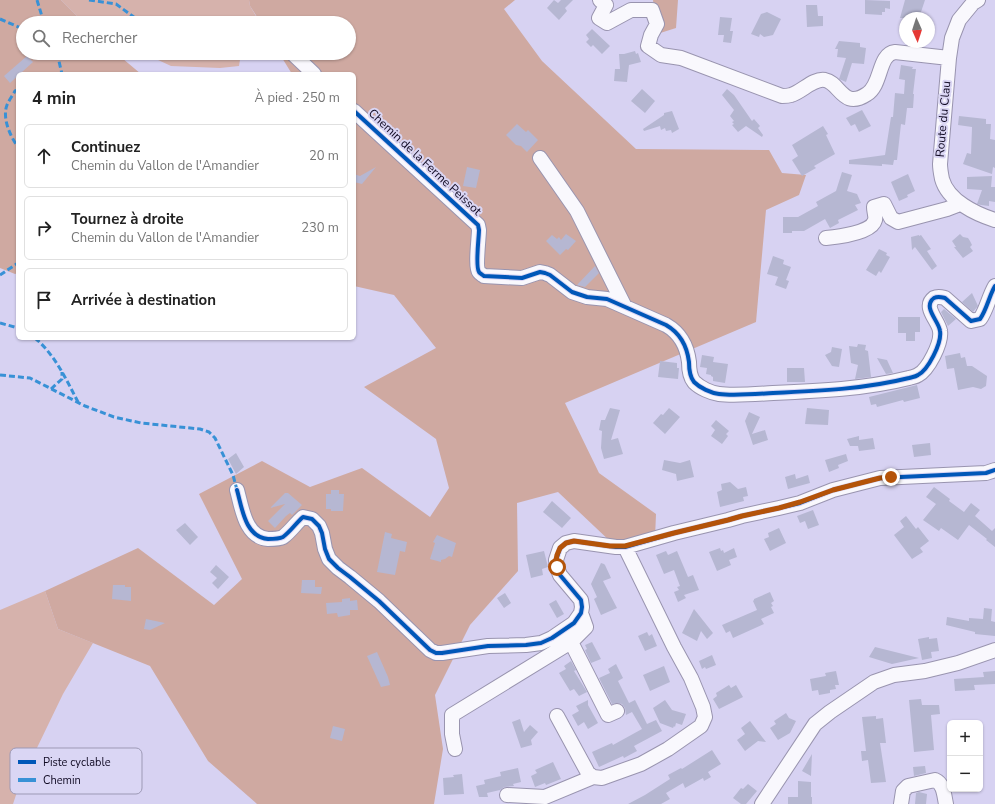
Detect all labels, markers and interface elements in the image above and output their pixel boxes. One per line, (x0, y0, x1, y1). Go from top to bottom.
north arrow (899, 12, 935, 48)
search box (16, 16, 356, 60)
icon: search (30, 27, 52, 49)
text: Rechercher (62, 28, 137, 48)
street label: Route du Clau (932, 80, 954, 158)
text: 4 min (32, 87, 76, 110)
text: À pied · 250 m (255, 89, 340, 107)
street label: Chemin de la Ferme Peissot (365, 105, 486, 219)
text: Continuez (71, 137, 140, 157)
icon: ahead (33, 145, 55, 167)
text: 20 m (309, 147, 339, 165)
text: Chemin du Vallon de l'Amandier (71, 157, 259, 175)
text: Tournez à droite (71, 209, 184, 229)
icon: right (33, 217, 55, 239)
text: 230 m (301, 219, 339, 237)
text: Chemin du Vallon de l'Amandier (71, 229, 259, 247)
icon: arrive (33, 289, 55, 311)
text: Arrivée à destination (71, 290, 216, 310)
route end (882, 468, 900, 486)
route start (548, 558, 566, 576)
map controls (947, 720, 983, 792)
button: + (947, 720, 983, 756)
legend (10, 748, 142, 794)
text: Piste cyclable (43, 755, 111, 770)
button: − (947, 756, 983, 792)
text: Chemin (43, 773, 81, 788)

